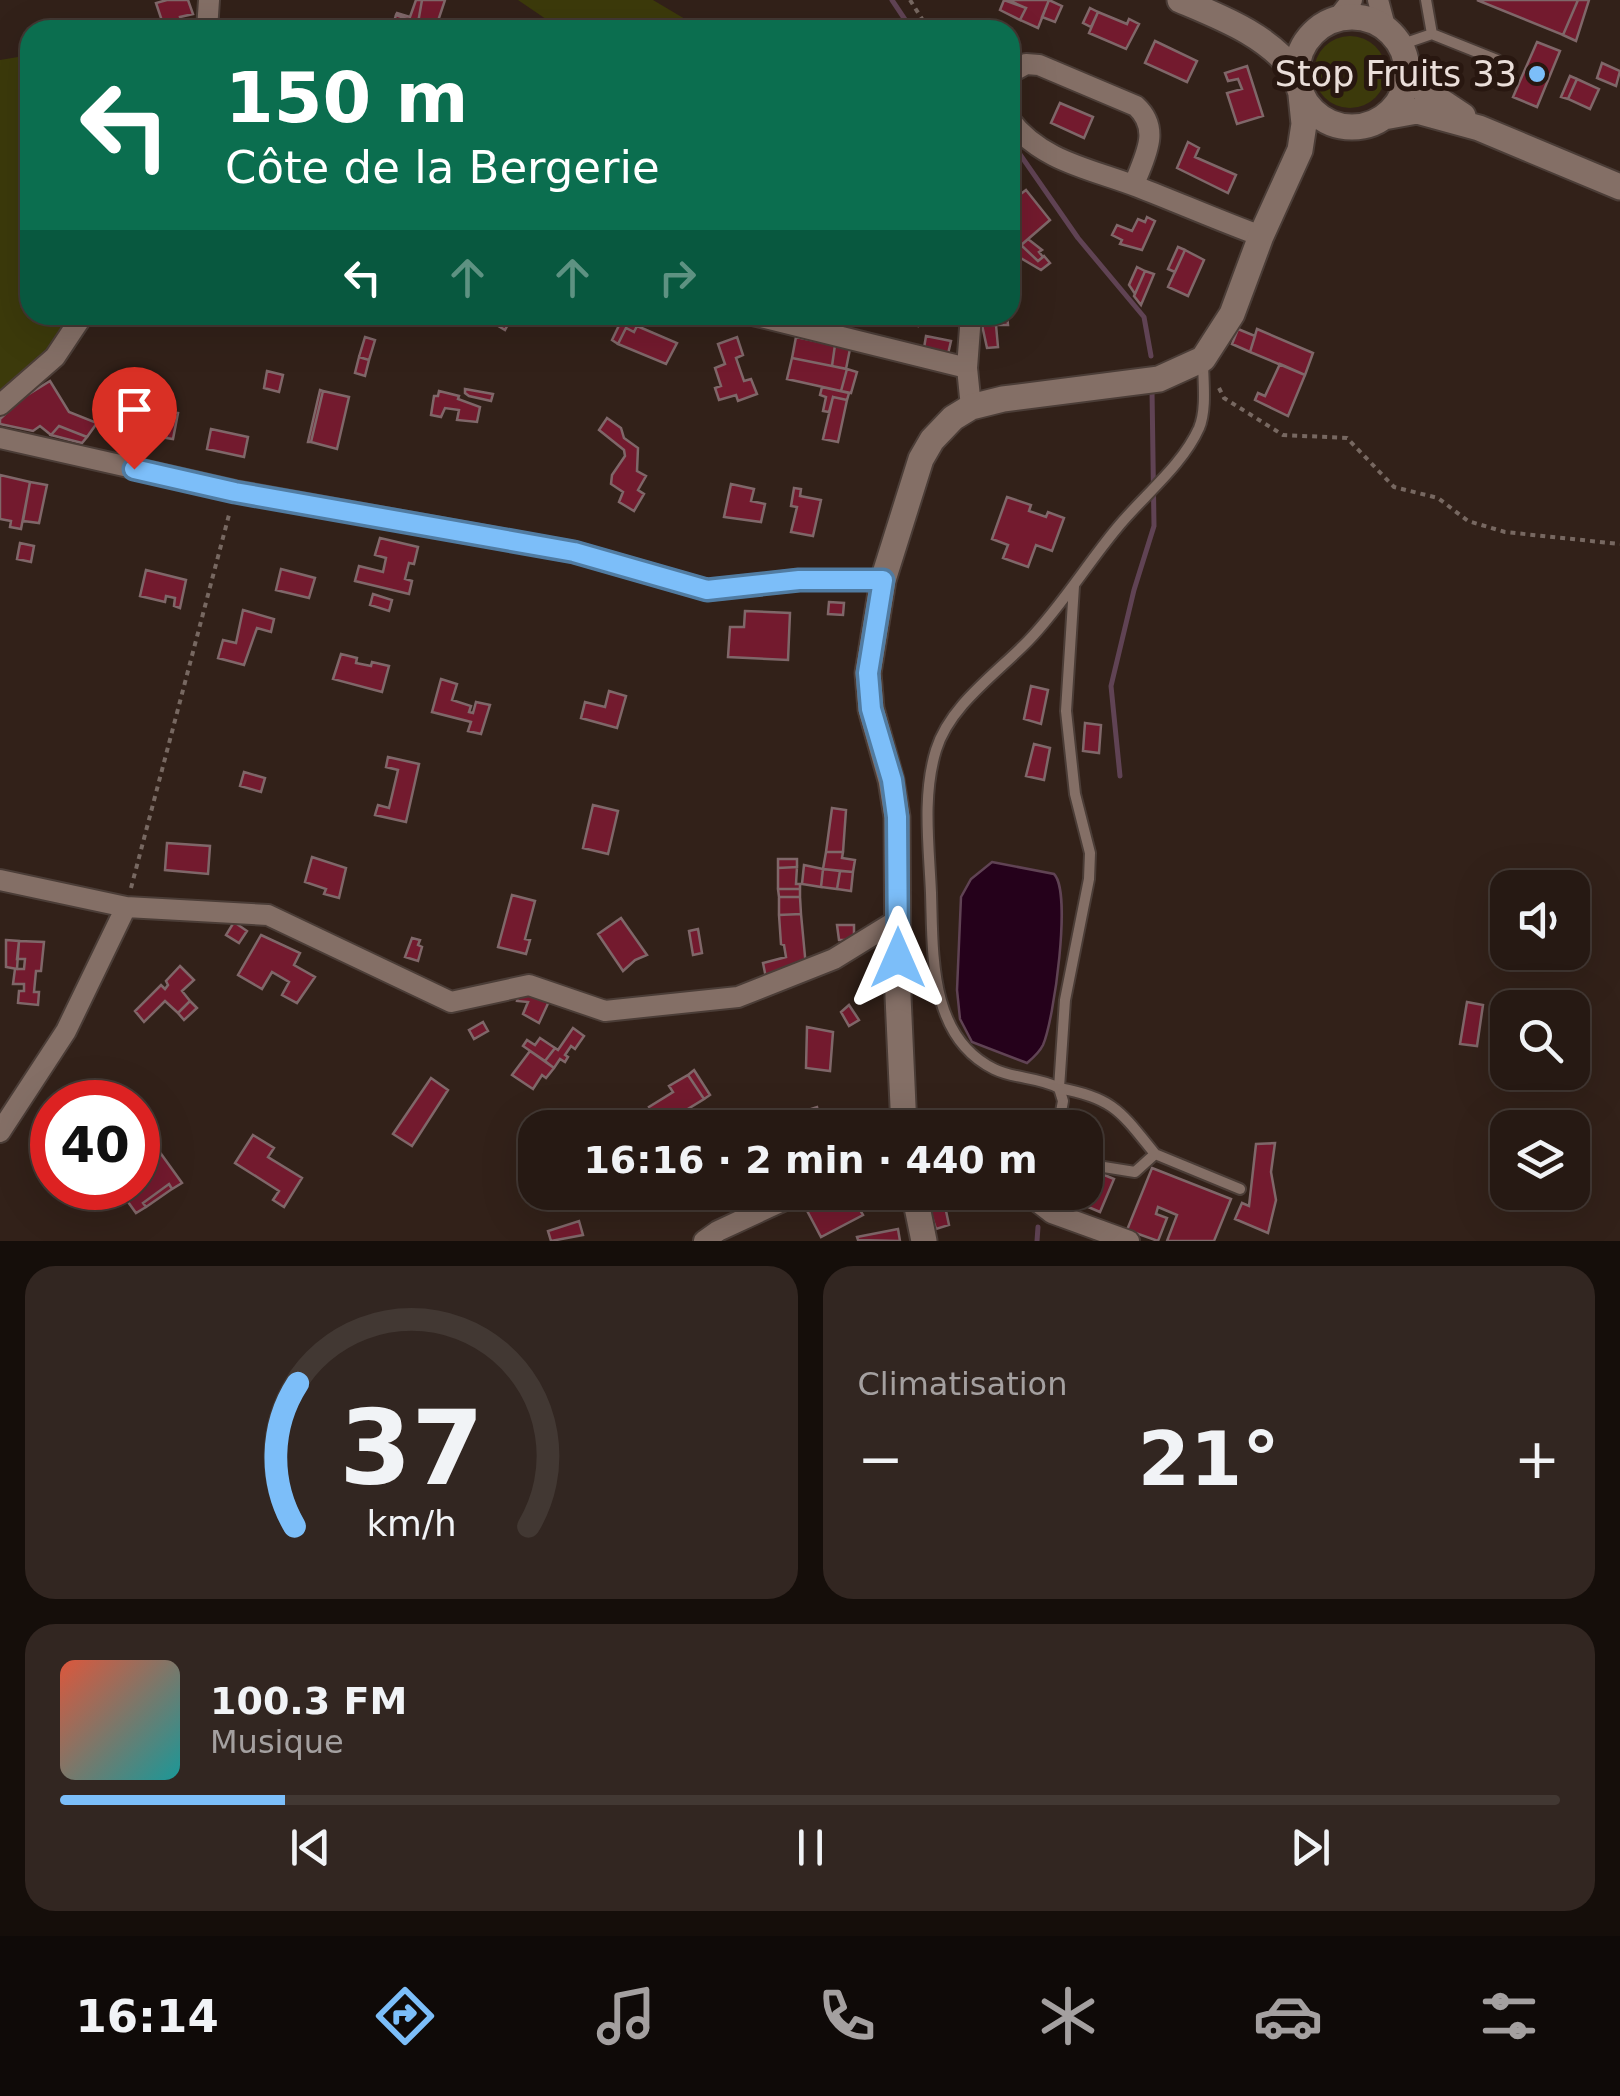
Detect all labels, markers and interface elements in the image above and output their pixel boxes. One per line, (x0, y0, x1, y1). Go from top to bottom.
place label: Stop Fruits 33 (1275, 54, 1517, 94)
text: 150 m (225, 57, 468, 139)
icon: left (60, 60, 190, 190)
marker: Stop Fruits 33 (1526, 63, 1548, 85)
text: Côte de la Bergerie (225, 141, 660, 194)
icon: left (335, 250, 390, 305)
icon: ahead (440, 250, 495, 305)
icon: ahead (545, 250, 600, 305)
icon: right (650, 250, 705, 305)
pin (92, 367, 177, 470)
icon: arrive (107, 382, 162, 437)
map controls (1490, 870, 1590, 1210)
button: sound (1490, 870, 1590, 970)
position arrow (846, 906, 950, 1010)
button: search (1490, 990, 1590, 1090)
speed limit sign: 40 (30, 1080, 160, 1210)
button: layers (1490, 1110, 1590, 1210)
text: 16:16 · 2 min · 440 m (583, 1138, 1038, 1182)
text: Climatisation (858, 1365, 1067, 1403)
text: 37 (339, 1387, 484, 1509)
text: 21° (1138, 1415, 1280, 1503)
text: − (858, 1427, 904, 1491)
text: + (1514, 1427, 1560, 1491)
text: km/h (366, 1503, 456, 1544)
text: 100.3 FM (210, 1679, 407, 1723)
text: Musique (210, 1723, 344, 1761)
icon: previous (283, 1820, 338, 1875)
icon: pause (783, 1820, 838, 1875)
icon: next (1283, 1820, 1338, 1875)
icon: directions (370, 1981, 440, 2051)
icon: music (591, 1981, 661, 2051)
icon: phone (812, 1981, 882, 2051)
icon: climate (1033, 1981, 1103, 2051)
icon: car (1253, 1981, 1323, 2051)
icon: filters (1474, 1981, 1544, 2051)
text: 16:14 (75, 1990, 219, 2043)

